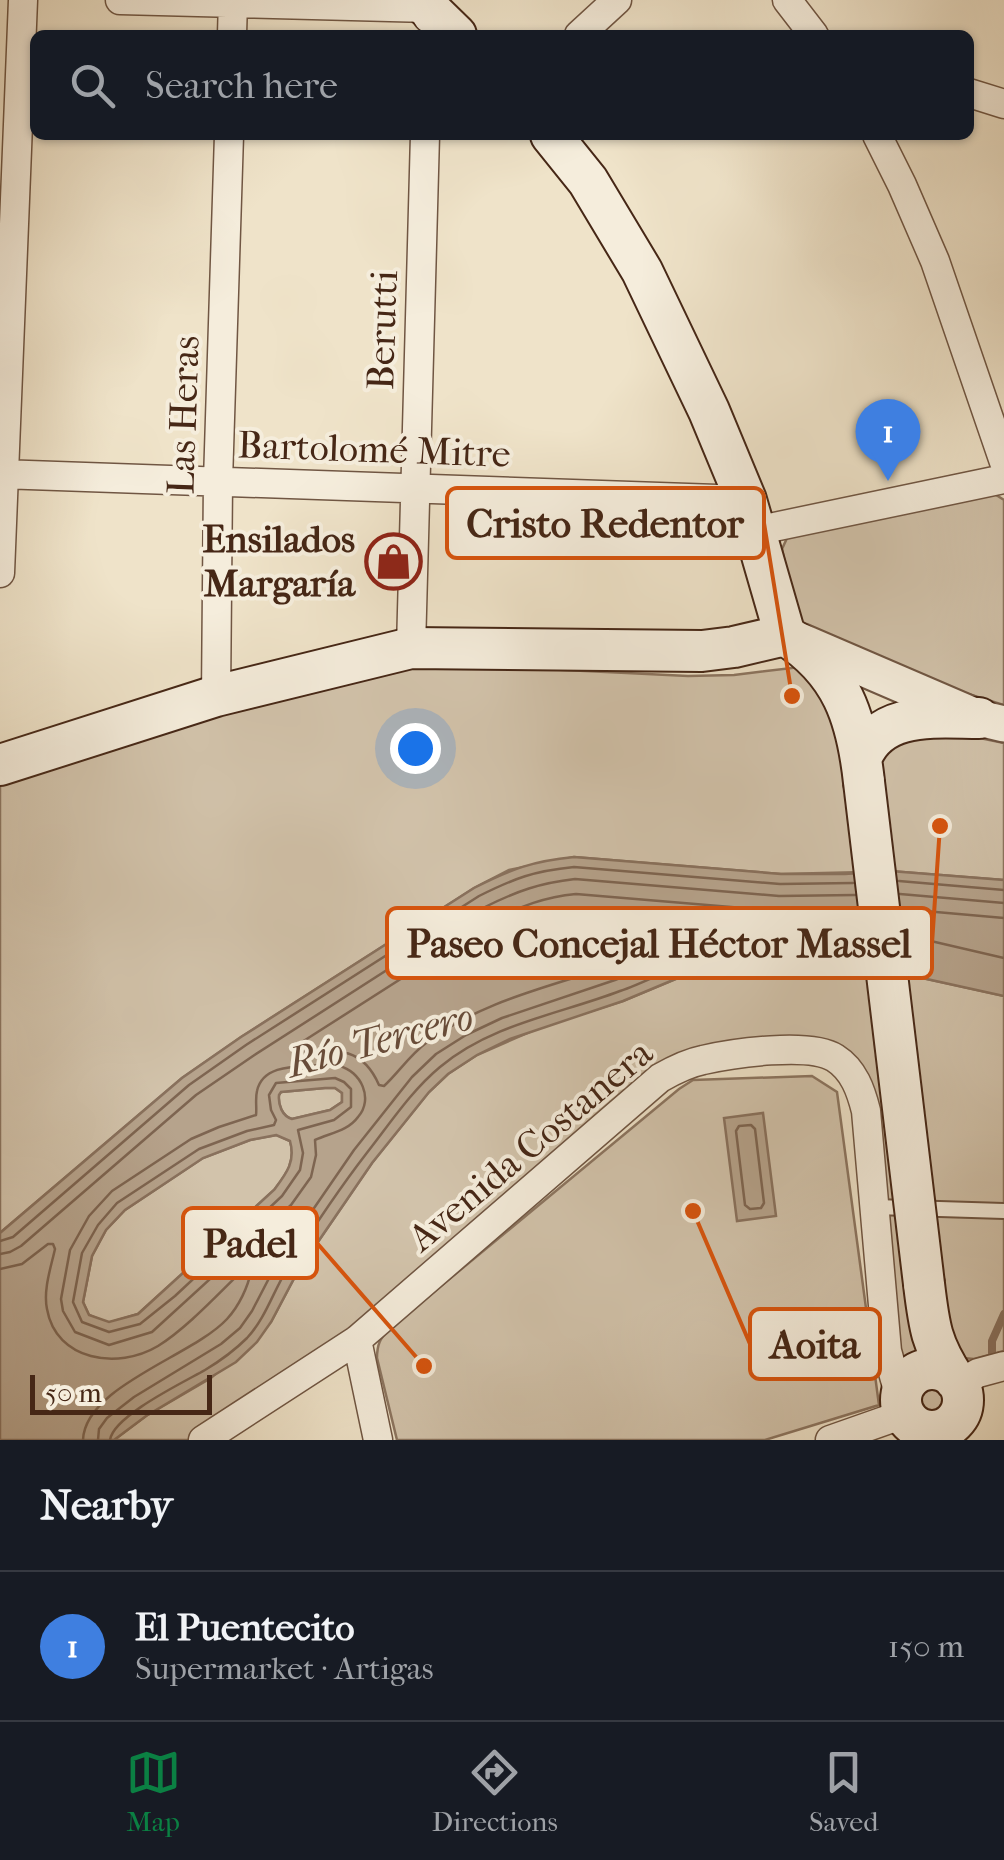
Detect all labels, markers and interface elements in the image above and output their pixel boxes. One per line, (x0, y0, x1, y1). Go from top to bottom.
search box (30, 30, 974, 140)
icon: search (65, 58, 120, 113)
text: Search here (145, 63, 338, 108)
street label: Berutti (358, 270, 407, 391)
street label: Las Heras (158, 335, 209, 495)
pin: 1 (856, 398, 920, 481)
street label: Bartolomé Mitre (237, 422, 511, 477)
callout: Cristo Redentor (447, 488, 764, 558)
text: Cristo Redentor (466, 501, 745, 547)
place label: Ensilados Margaría (202, 517, 356, 606)
shop icon: Ensilados Margaría (364, 531, 424, 591)
your location (390, 723, 441, 774)
callout: Paseo Concejal Héctor Massel (387, 908, 932, 978)
text: Paseo Concejal Héctor Massel (406, 921, 913, 967)
water label: Río Tercero (279, 993, 478, 1088)
street label: Avenida Costanera (398, 1030, 662, 1262)
callout: Padel (183, 1208, 317, 1278)
text: Padel (203, 1221, 298, 1267)
callout: Aoita (750, 1309, 880, 1379)
text: Aoita (768, 1322, 862, 1368)
scale bar (30, 1370, 212, 1414)
text: 50 m (45, 1376, 102, 1409)
text: Nearby (40, 1481, 172, 1530)
text: El Puentecito (135, 1605, 355, 1650)
text: 1 (67, 1628, 78, 1665)
text: 150 m (888, 1628, 964, 1665)
text: Supermarket · Artigas (135, 1650, 433, 1687)
tab: Map (126, 1745, 181, 1838)
tab: Directions (432, 1745, 558, 1838)
tab: Saved (809, 1745, 878, 1838)

